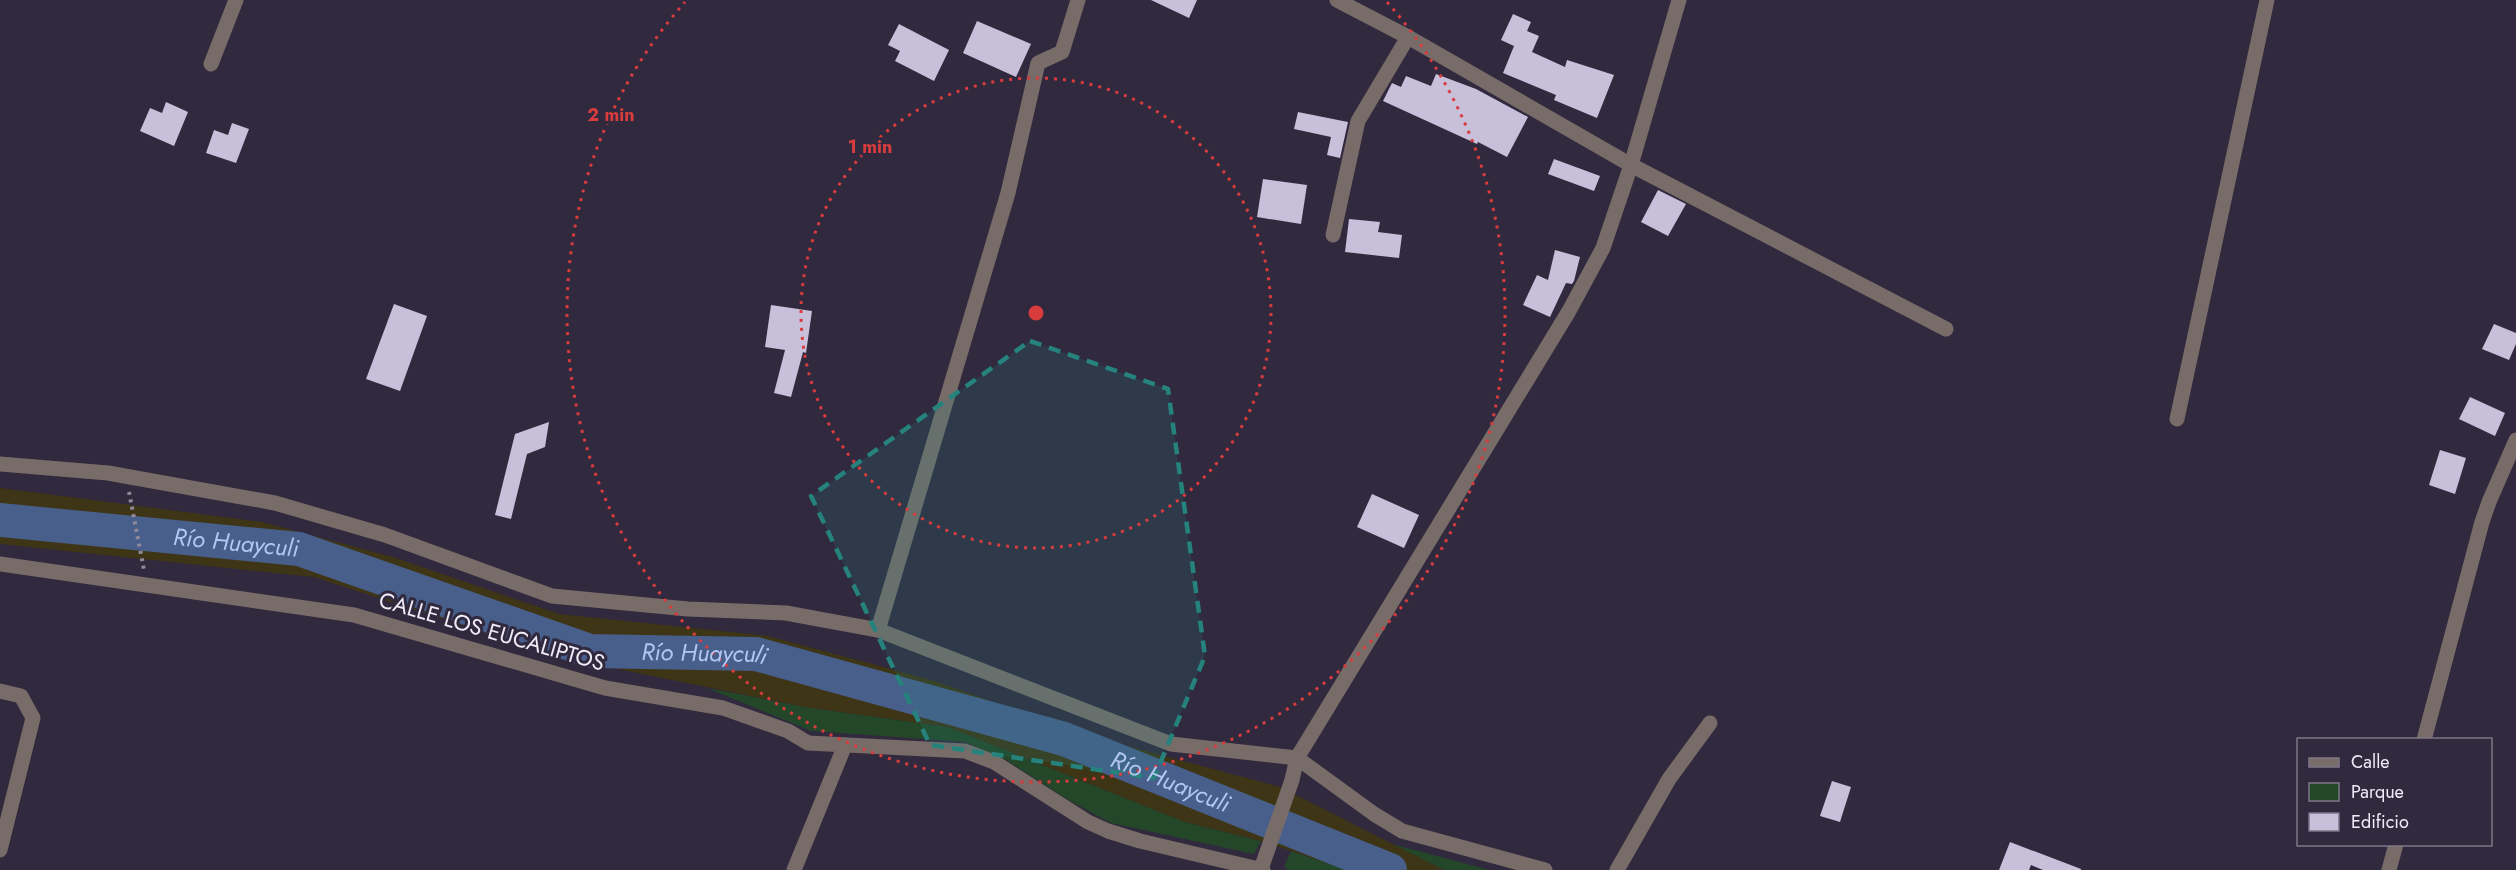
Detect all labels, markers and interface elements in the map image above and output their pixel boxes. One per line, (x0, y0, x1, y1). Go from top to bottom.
text: 2 min (587, 102, 635, 128)
text: 1 min (848, 134, 892, 160)
centre of rings (1026, 303, 1046, 323)
water label: Río Huayculi (172, 519, 301, 566)
street label: CALLE LOS EUCALIPTOS (375, 583, 609, 679)
water label: Río Huayculi (641, 634, 772, 674)
legend (2297, 738, 2492, 846)
water label: Río Huayculi (1106, 742, 1236, 821)
text: Calle (2351, 749, 2390, 775)
text: Parque (2351, 779, 2404, 805)
text: Edificio (2351, 809, 2409, 835)

